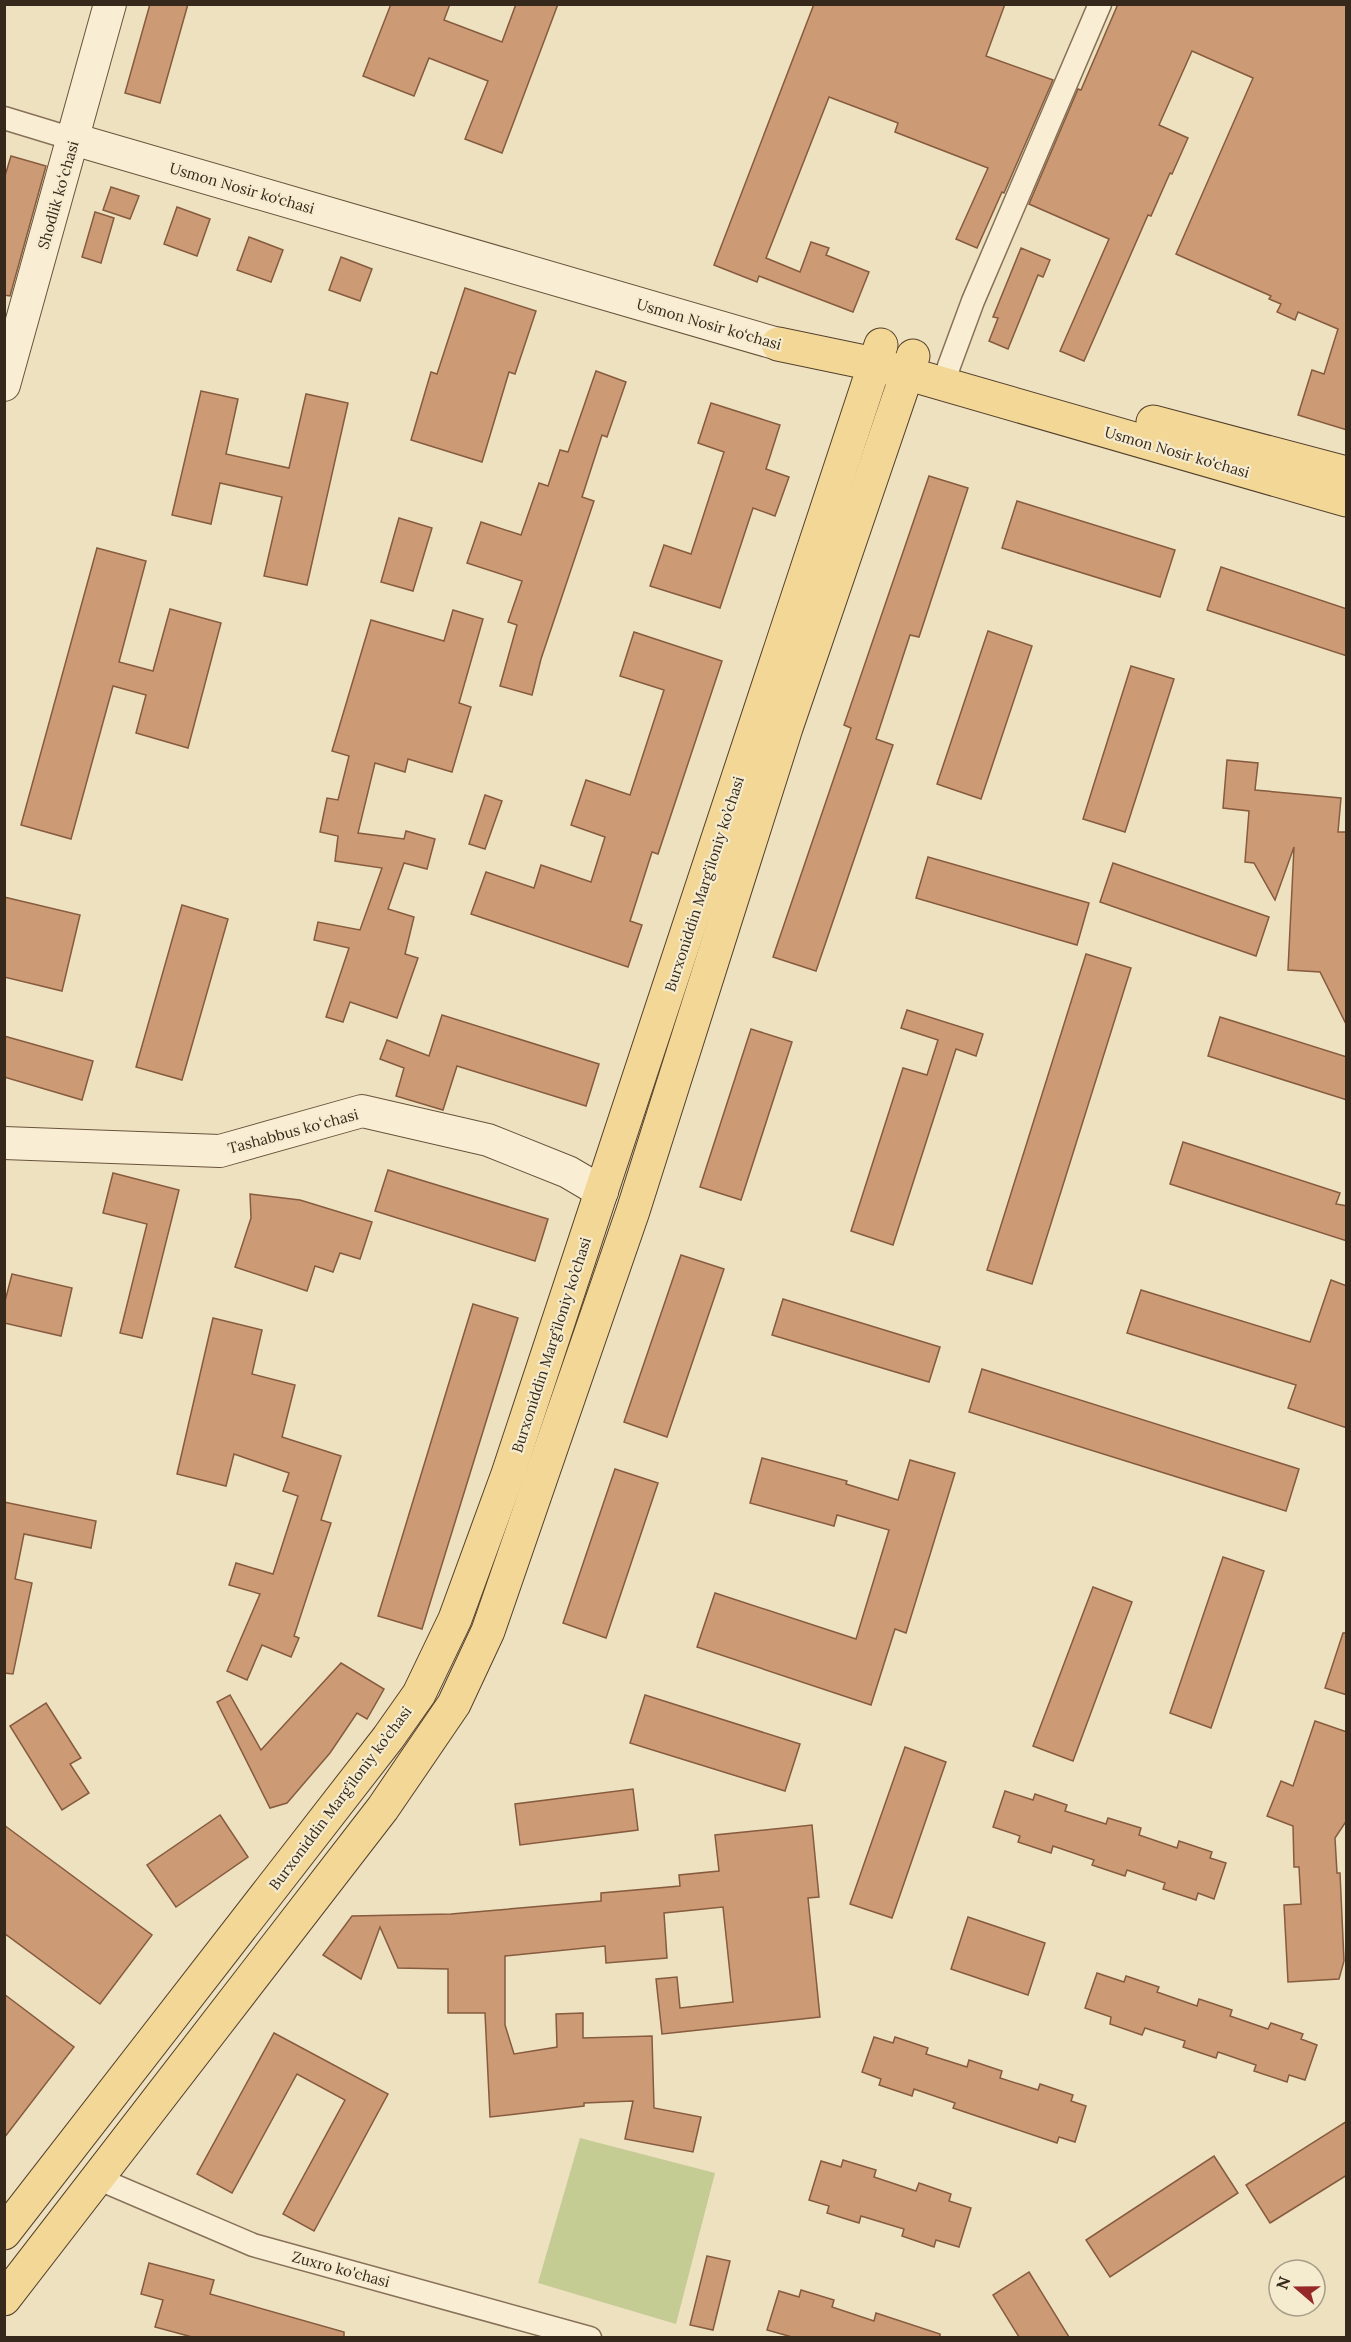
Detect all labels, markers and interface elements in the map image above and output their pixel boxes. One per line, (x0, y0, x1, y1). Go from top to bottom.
street label: Shodlik koʻchasi (33, 139, 83, 251)
street label: Usmon Nosir ko‘chasi (167, 158, 317, 218)
street label: Usmon Nosir ko‘chasi (634, 294, 784, 354)
street label: Usmon Nosir ko‘chasi (1102, 422, 1252, 482)
street label: Burxoniddin Marg’iloniy ko’chasi (660, 774, 748, 994)
street label: Tashabbus koʻchasi (226, 1104, 360, 1158)
street label: Burxoniddin Marg’iloniy ko’chasi (507, 1235, 595, 1455)
street label: Burxoniddin Marg’iloniy ko’chasi (265, 1702, 415, 1894)
street label: Zuxro ko'chasi (290, 2247, 392, 2291)
north arrow (1267, 2258, 1327, 2318)
text: N (1271, 2274, 1294, 2292)

